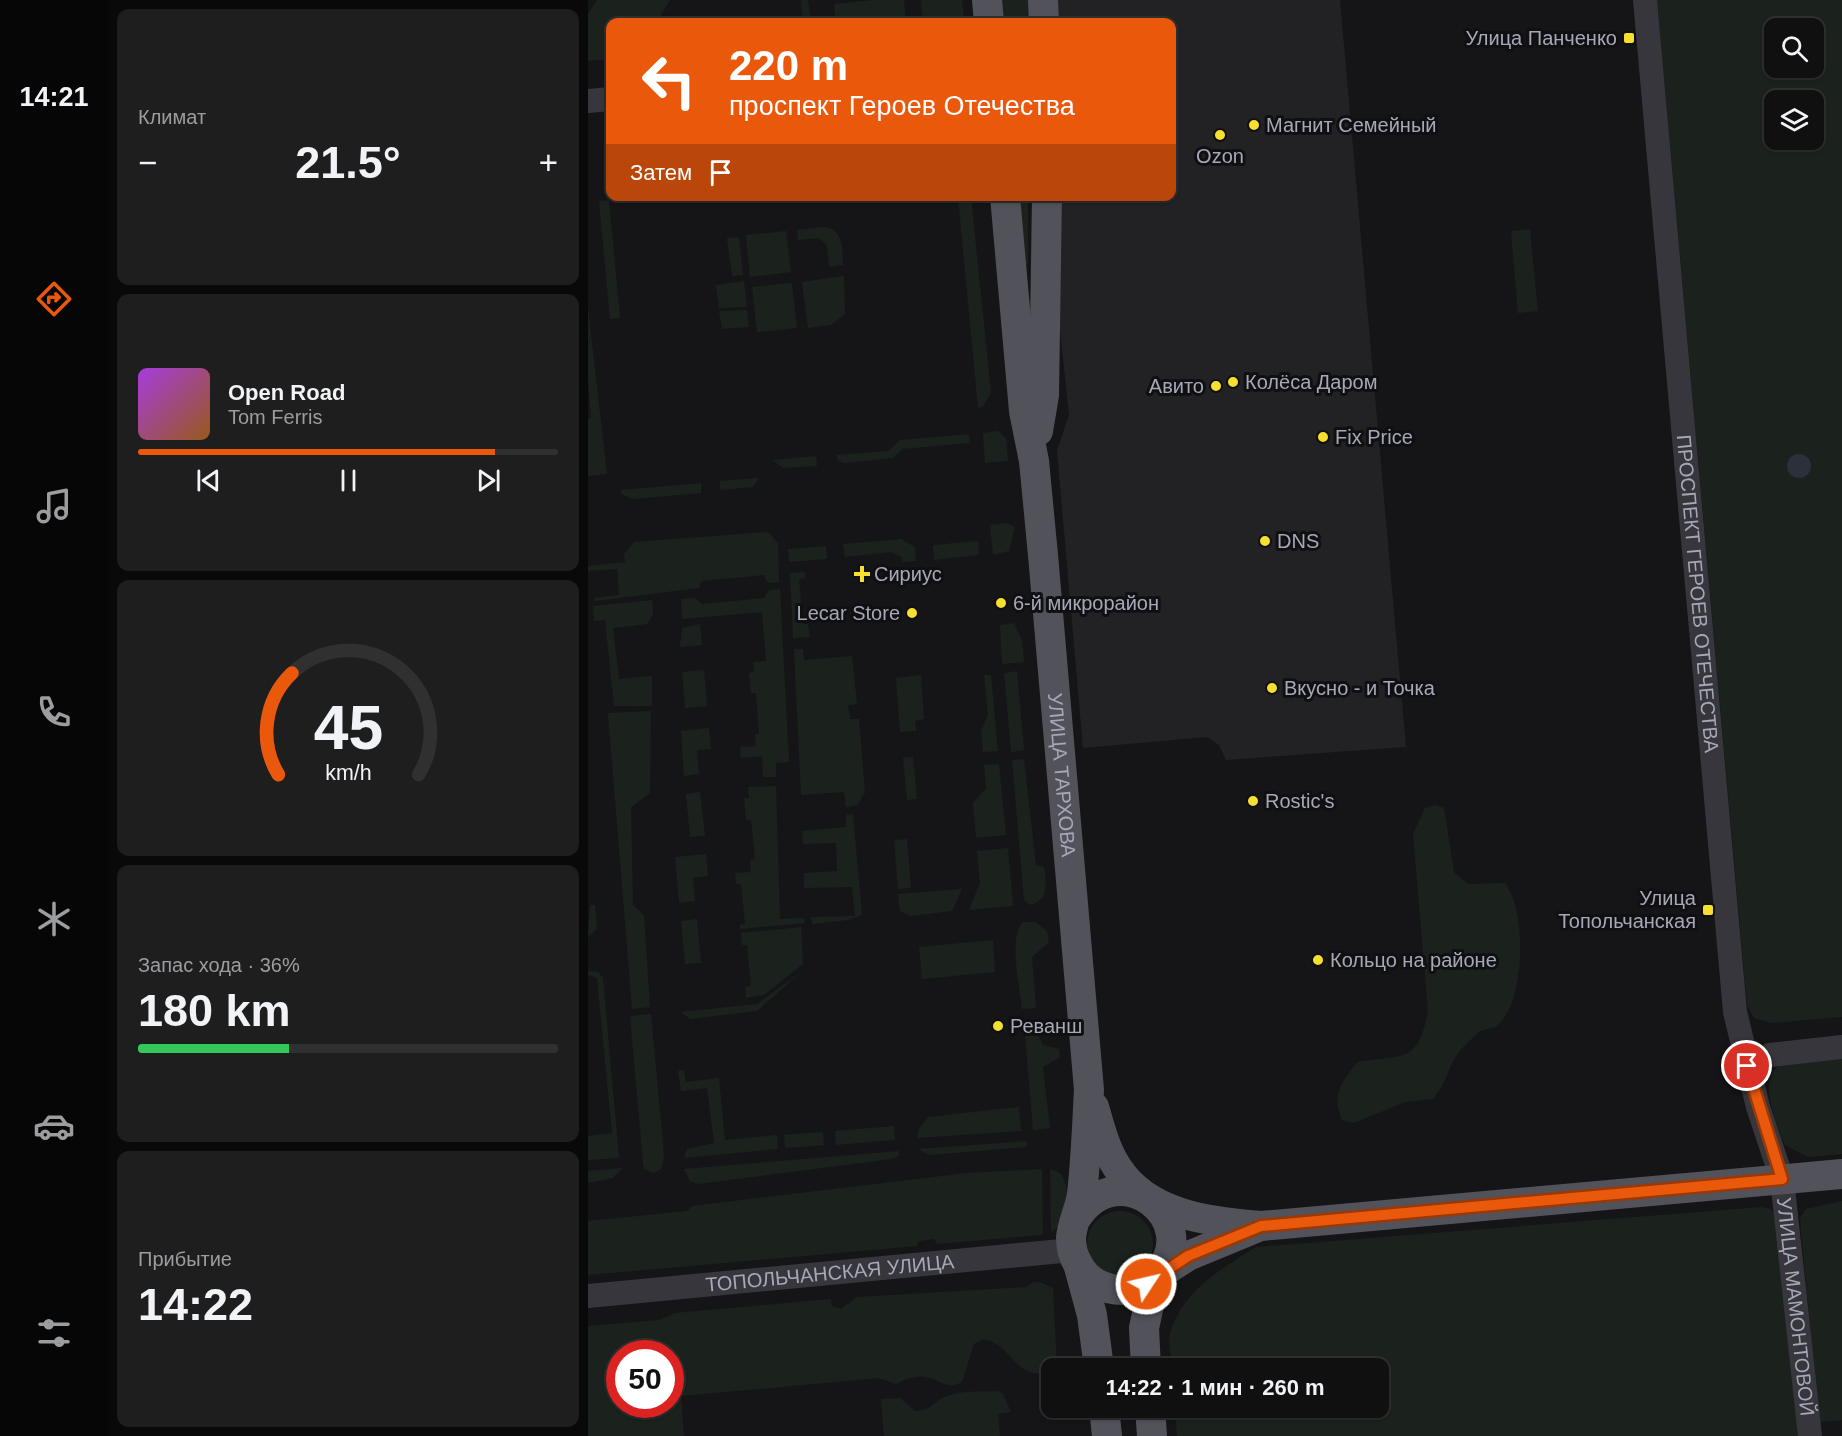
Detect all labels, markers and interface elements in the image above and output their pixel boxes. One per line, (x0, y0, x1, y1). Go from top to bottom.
map controls (1764, 18, 1824, 150)
button: search (1764, 18, 1824, 78)
place label: Улица Панченко (1465, 27, 1617, 49)
marker: Улица Панченко (1622, 31, 1636, 45)
icon: left (630, 42, 708, 120)
text: 220 m (729, 42, 848, 89)
text: 14:21 (19, 82, 89, 112)
button: layers (1764, 90, 1824, 150)
text: проспект Героев Отечества (729, 91, 1075, 121)
text: Климат (138, 106, 206, 128)
place label: Магнит Семейный (1266, 114, 1436, 136)
marker: Магнит Семейный (1247, 118, 1261, 132)
marker: Ozon (1213, 128, 1227, 142)
text: 21.5° (295, 137, 401, 188)
text: − (138, 144, 157, 181)
text: + (539, 144, 558, 181)
place label: Ozon (1196, 145, 1244, 167)
icon: arrive (704, 156, 737, 189)
text: Затем (630, 160, 692, 185)
icon: directions (33, 278, 75, 320)
place label: Колёса Даром (1245, 371, 1377, 393)
place label: Авито (1149, 375, 1204, 397)
marker: Колёса Даром (1226, 375, 1240, 389)
marker: Авито (1209, 379, 1223, 393)
text: Open Road (228, 380, 345, 405)
text: Tom Ferris (228, 406, 322, 428)
place label: Fix Price (1335, 426, 1413, 448)
marker: Fix Price (1316, 430, 1330, 444)
street label: ПРОСПЕКТ ГЕРОЕВ ОТЕЧЕСТВА (1673, 434, 1723, 754)
icon: previous (192, 464, 225, 497)
icon: pause (332, 464, 365, 497)
icon: next (472, 464, 505, 497)
icon: music (33, 485, 75, 527)
place label: DNS (1277, 530, 1319, 552)
marker: DNS (1258, 534, 1272, 548)
place label: Сириус (874, 563, 942, 585)
marker: Сириус (855, 567, 869, 581)
place label: 6-й микрорайон (1013, 592, 1159, 614)
marker: 6-й микрорайон (994, 596, 1008, 610)
place label: Lecar Store (797, 602, 900, 624)
marker: Lecar Store (905, 606, 919, 620)
place label: Вкусно - и Точка (1284, 677, 1436, 699)
marker: Вкусно - и Точка (1265, 681, 1279, 695)
icon: phone (33, 691, 75, 733)
street label: УЛИЦА ТАРХОВА (1044, 692, 1080, 859)
text: 45 (313, 693, 383, 762)
text: km/h (325, 761, 371, 785)
place label: Rostic's (1265, 790, 1334, 812)
marker: Rostic's (1246, 794, 1260, 808)
place label: Улица Топольчанская (1558, 887, 1697, 932)
icon: climate (33, 898, 75, 940)
marker: Улица Топольчанская (1701, 903, 1715, 917)
place label: Кольцо на районе (1330, 949, 1497, 971)
marker: Кольцо на районе (1311, 953, 1325, 967)
text: Запас хода · 36% (138, 954, 300, 976)
text: 180 km (138, 985, 291, 1036)
place label: Реванш (1010, 1015, 1082, 1037)
marker: Реванш (991, 1019, 1005, 1033)
pin (1721, 1040, 1772, 1091)
icon: arrive (1730, 1049, 1763, 1082)
icon: car (33, 1105, 75, 1147)
street label: УЛИЦА МАМОНТОВОЙ (1773, 1196, 1820, 1417)
text: Прибытие (138, 1248, 232, 1270)
street label: ТОПОЛЬЧАНСКАЯ УЛИЦА (705, 1250, 956, 1296)
position arrow (1114, 1252, 1178, 1316)
text: 14:22 (138, 1279, 253, 1330)
icon: filters (33, 1312, 75, 1354)
speed limit sign: 50 (606, 1340, 684, 1418)
text: 14:22 · 1 мин · 260 m (1105, 1375, 1325, 1400)

